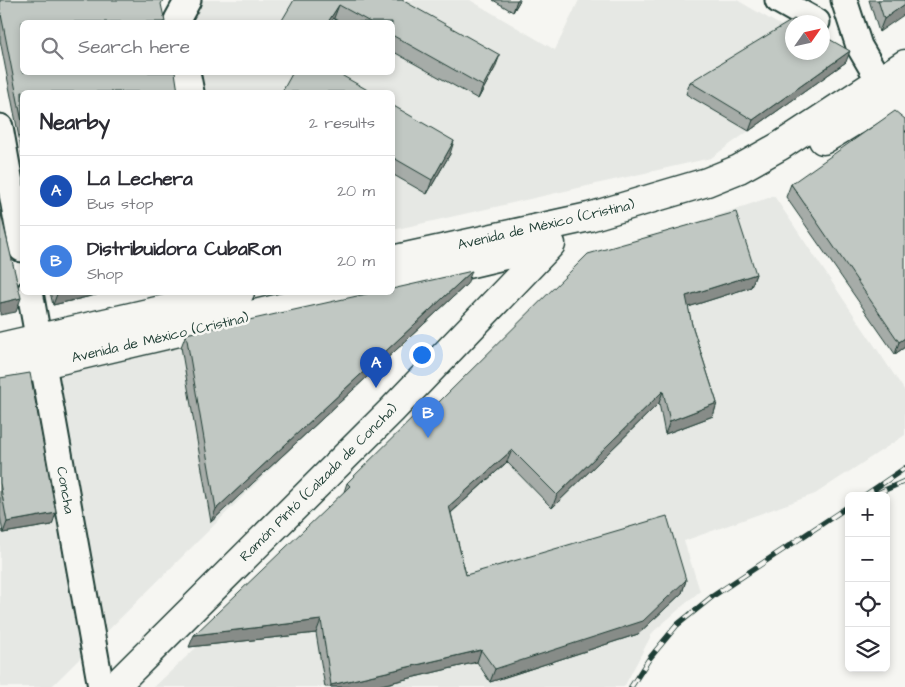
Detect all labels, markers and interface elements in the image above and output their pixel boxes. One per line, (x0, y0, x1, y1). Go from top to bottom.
north arrow (785, 15, 830, 60)
search box (20, 20, 395, 75)
icon: search (38, 34, 66, 62)
text: Search here (78, 34, 190, 61)
text: Nearby (40, 108, 110, 137)
text: 2 results (309, 112, 375, 134)
text: La Lechera (87, 166, 193, 193)
text: A (51, 180, 61, 202)
text: 20 m (337, 180, 375, 202)
text: Bus stop (87, 193, 153, 215)
street label: Avenida de México (Cristina) (456, 195, 637, 255)
text: Distribuidora CubaRon (87, 236, 281, 263)
text: B (50, 250, 62, 272)
text: 20 m (337, 250, 375, 272)
text: Shop (87, 263, 123, 285)
street label: Avenida de México (Cristina) (70, 308, 251, 368)
your location (409, 342, 435, 368)
pin: A (360, 347, 392, 388)
pin: B (412, 397, 444, 438)
street label: Ramón Pintó (Calzada de Concha) (235, 399, 402, 566)
street label: Concha (51, 465, 79, 515)
map controls (845, 492, 890, 672)
button: + (845, 492, 890, 537)
button: − (845, 537, 890, 582)
button: locate (845, 582, 890, 627)
button: layers (845, 627, 890, 672)

